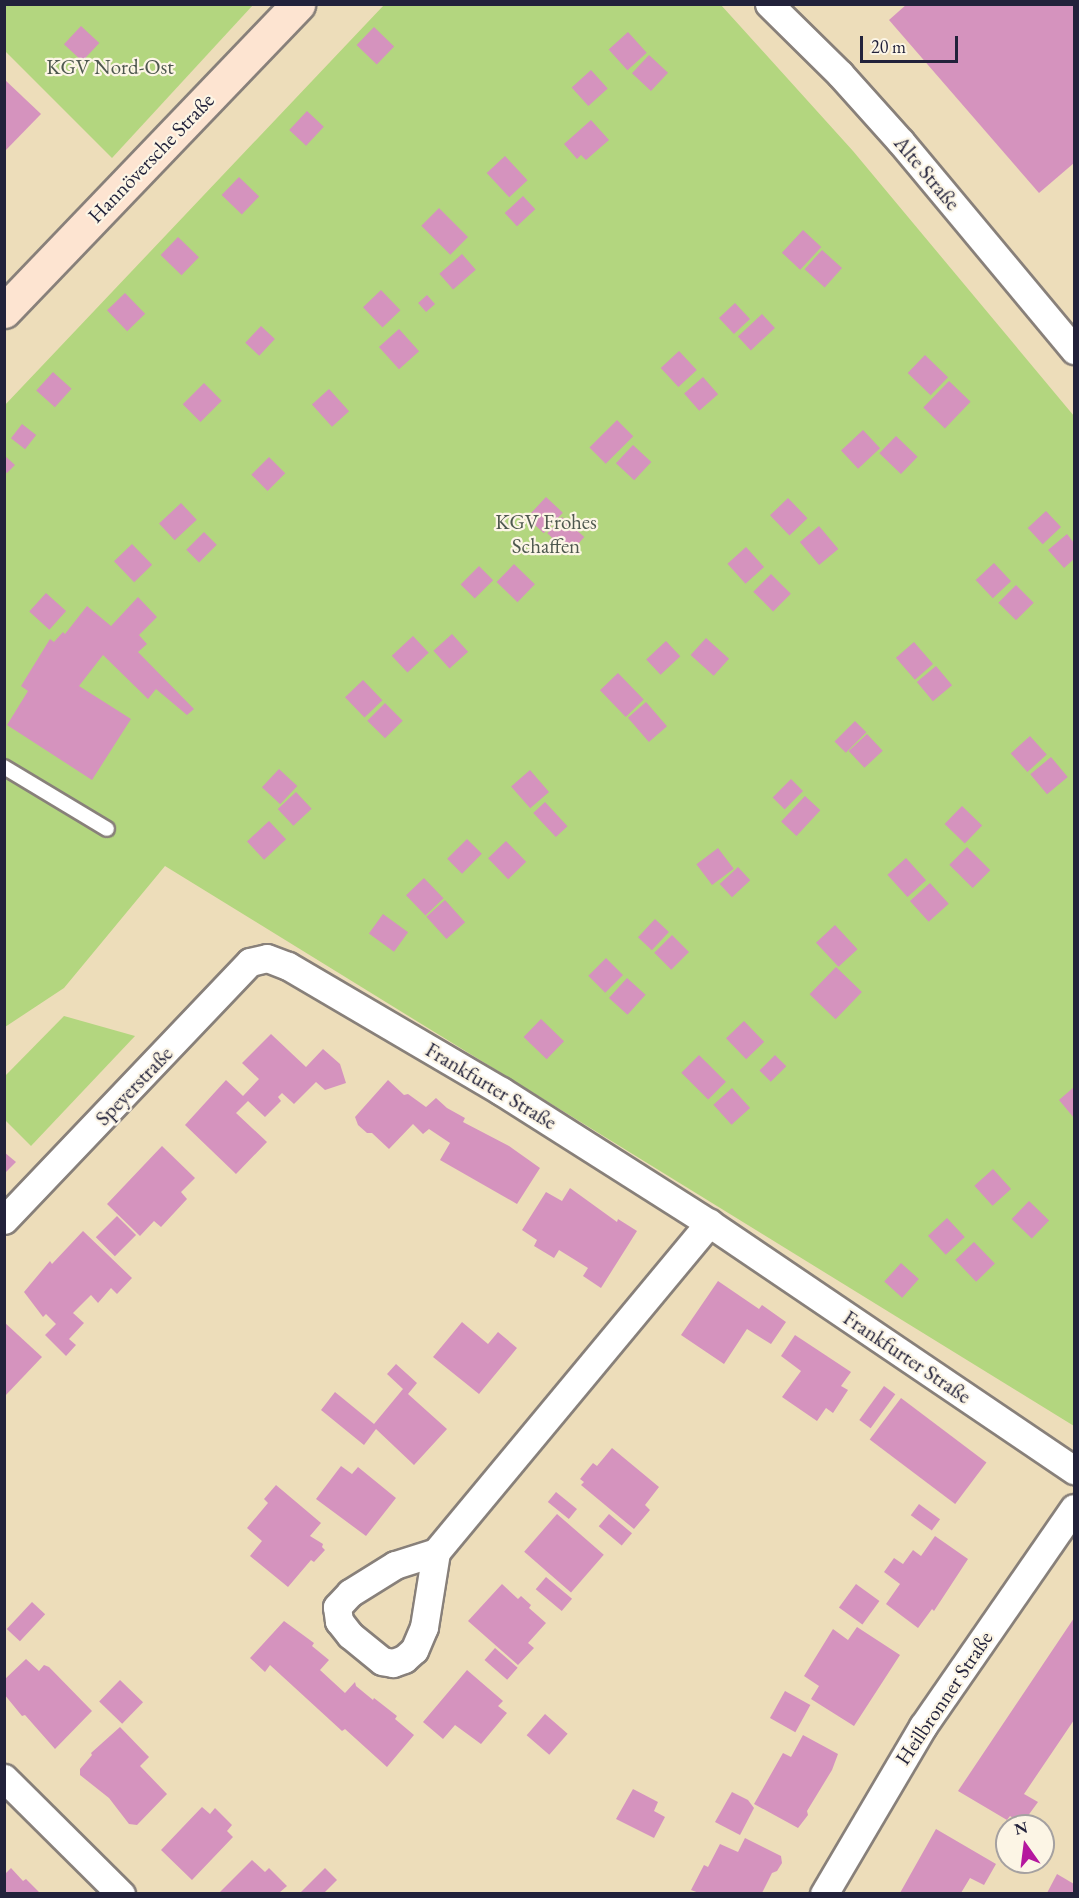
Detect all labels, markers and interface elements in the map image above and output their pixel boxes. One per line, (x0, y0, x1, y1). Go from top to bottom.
scale bar (863, 24, 960, 62)
text: 20 m (871, 35, 906, 58)
park label: KGV Nord-Ost (46, 54, 174, 80)
street label: Hannöversche Straße (83, 88, 219, 228)
street label: Alte Straße (889, 131, 965, 215)
park label: KGV Frohes Schaffen (495, 509, 597, 559)
street label: Frankfurter Straße (421, 1037, 561, 1135)
street label: Speyerstraße (90, 1041, 178, 1131)
street label: Frankfurter Straße (838, 1305, 976, 1409)
street label: Heilbronner Straße (890, 1626, 998, 1770)
north arrow (995, 1814, 1055, 1874)
text: N (1012, 1816, 1030, 1840)

